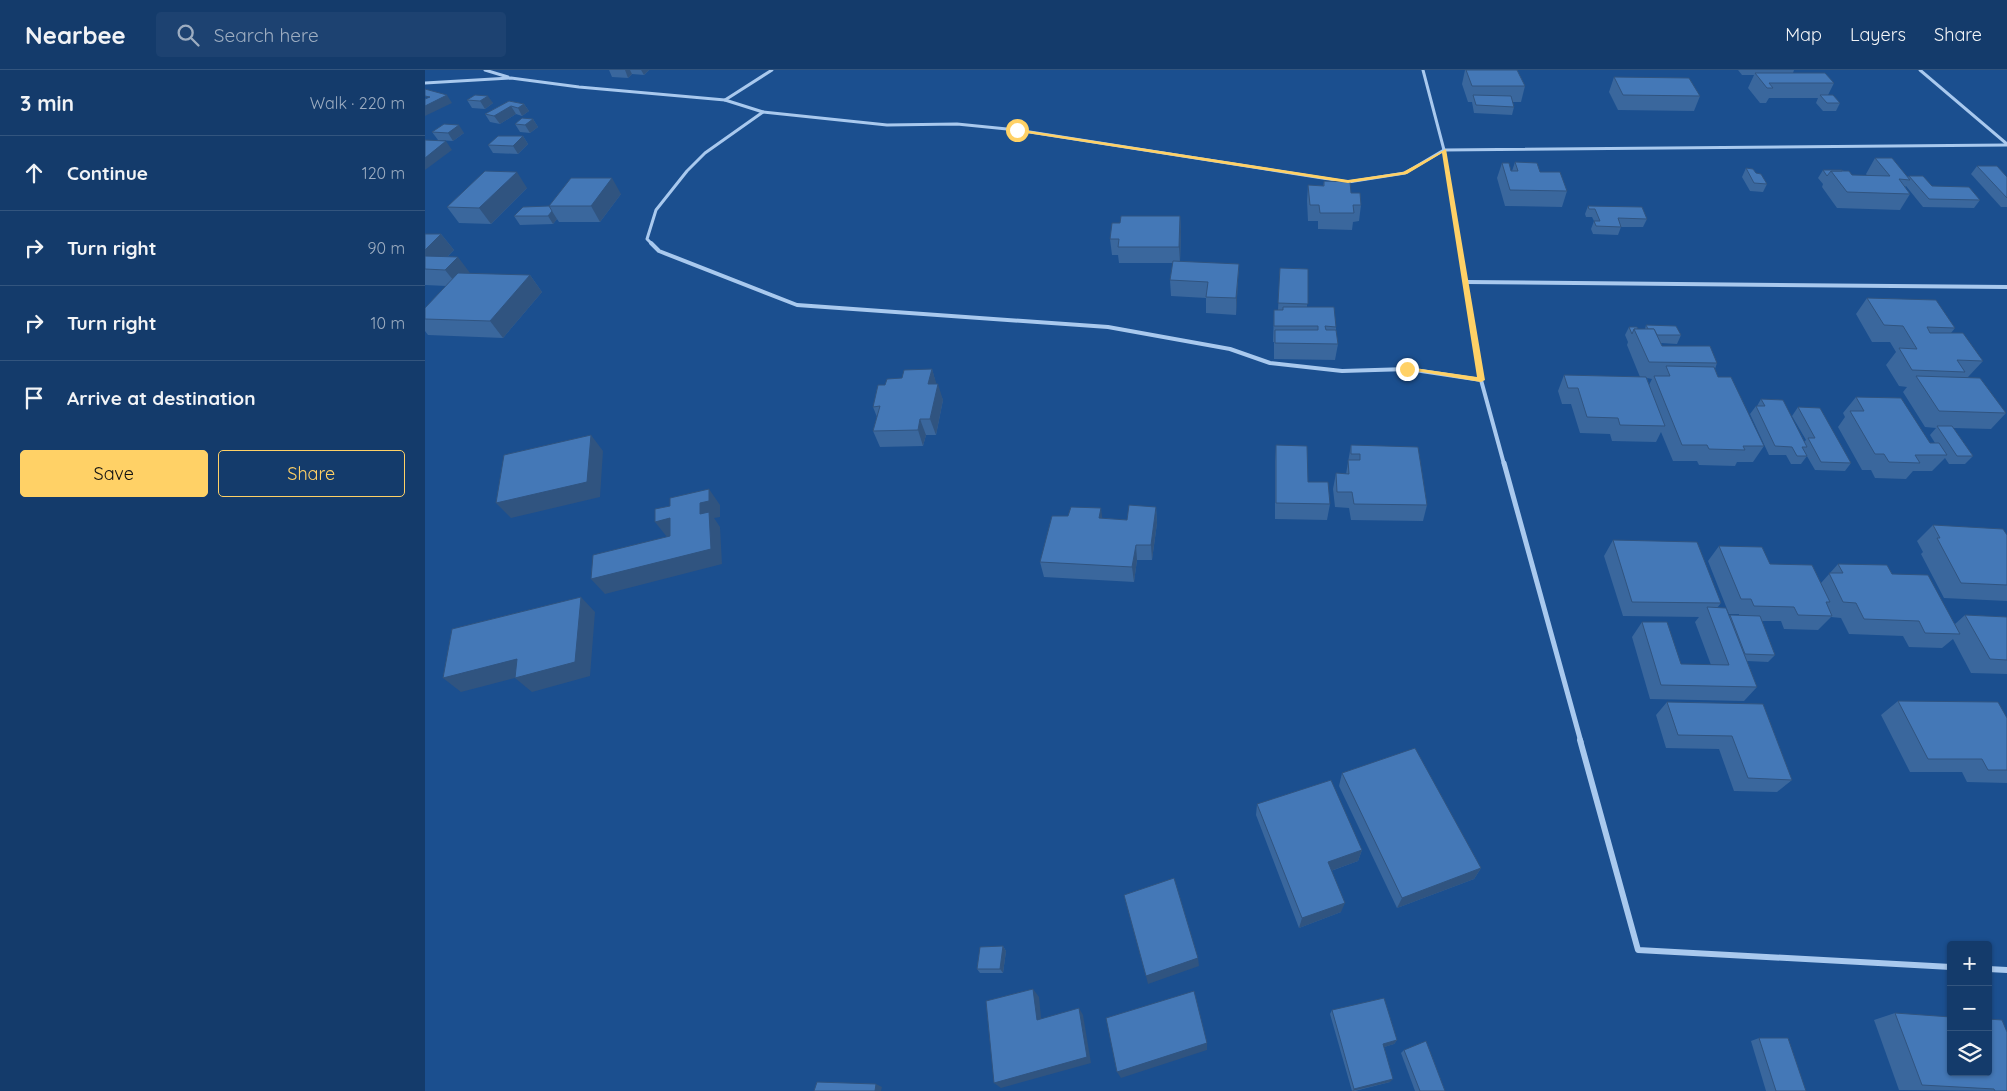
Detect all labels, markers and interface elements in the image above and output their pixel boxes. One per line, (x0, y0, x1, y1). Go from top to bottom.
search box (156, 12, 506, 57)
text: Nearbee (25, 20, 126, 50)
icon: search (174, 21, 202, 49)
text: Search here (214, 23, 319, 47)
text: Map (1785, 23, 1822, 46)
text: Layers (1850, 23, 1906, 46)
text: Share (1934, 23, 1982, 46)
text: 3 min (20, 90, 74, 116)
text: Walk · 220 m (310, 93, 405, 113)
route start (1006, 119, 1029, 142)
icon: ahead (20, 159, 48, 187)
text: Continue (67, 161, 148, 185)
text: 120 m (362, 163, 405, 183)
icon: right (20, 234, 48, 262)
text: Turn right (67, 236, 156, 260)
text: 90 m (368, 238, 405, 258)
icon: right (20, 309, 48, 337)
text: Turn right (67, 311, 156, 335)
text: 10 m (371, 313, 405, 333)
route end (1396, 358, 1419, 381)
icon: arrive (20, 384, 48, 412)
text: Arrive at destination (67, 386, 256, 410)
button: Save (20, 450, 208, 497)
button: Share (218, 450, 405, 497)
map controls (1947, 941, 1992, 1076)
button: + (1947, 941, 1992, 986)
button: − (1947, 986, 1992, 1031)
button: layers (1947, 1031, 1992, 1076)

